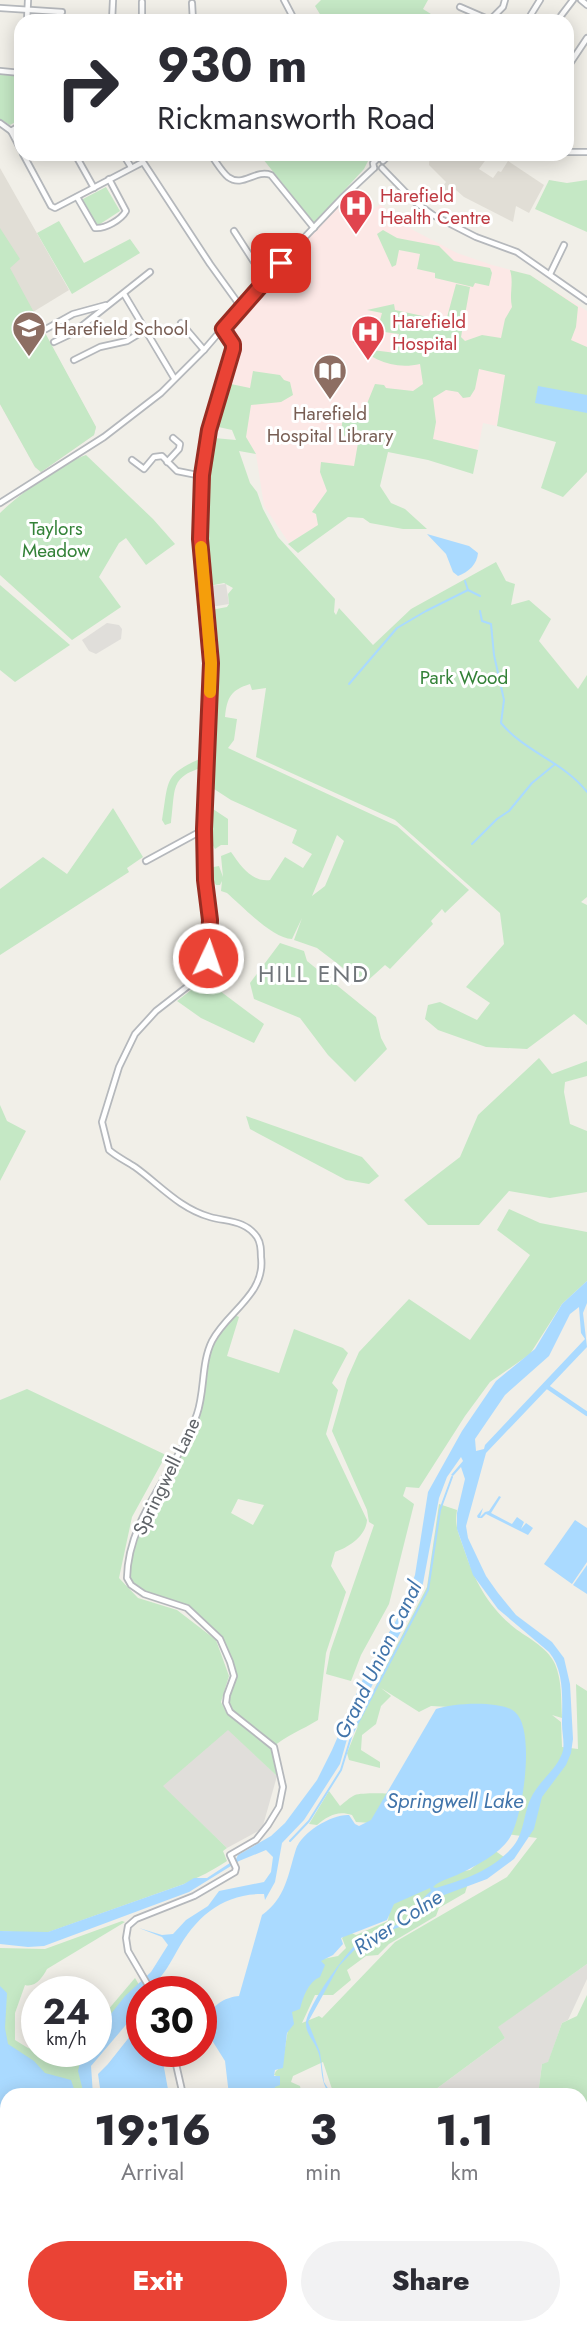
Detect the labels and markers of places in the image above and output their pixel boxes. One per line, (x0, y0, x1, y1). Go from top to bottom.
place label: Harefield Health Centre (380, 182, 491, 231)
hospital icon: Harefield Health Centre (337, 187, 375, 236)
pin (251, 233, 311, 293)
place label: Harefield Hospital (392, 308, 466, 357)
school or university icon: Harefield School (10, 309, 48, 358)
hospital icon: Harefield Hospital (349, 313, 387, 362)
place label: Harefield School (54, 315, 188, 342)
library icon: Harefield Hospital Library (311, 352, 349, 401)
place label: Harefield Hospital Library (267, 400, 394, 449)

